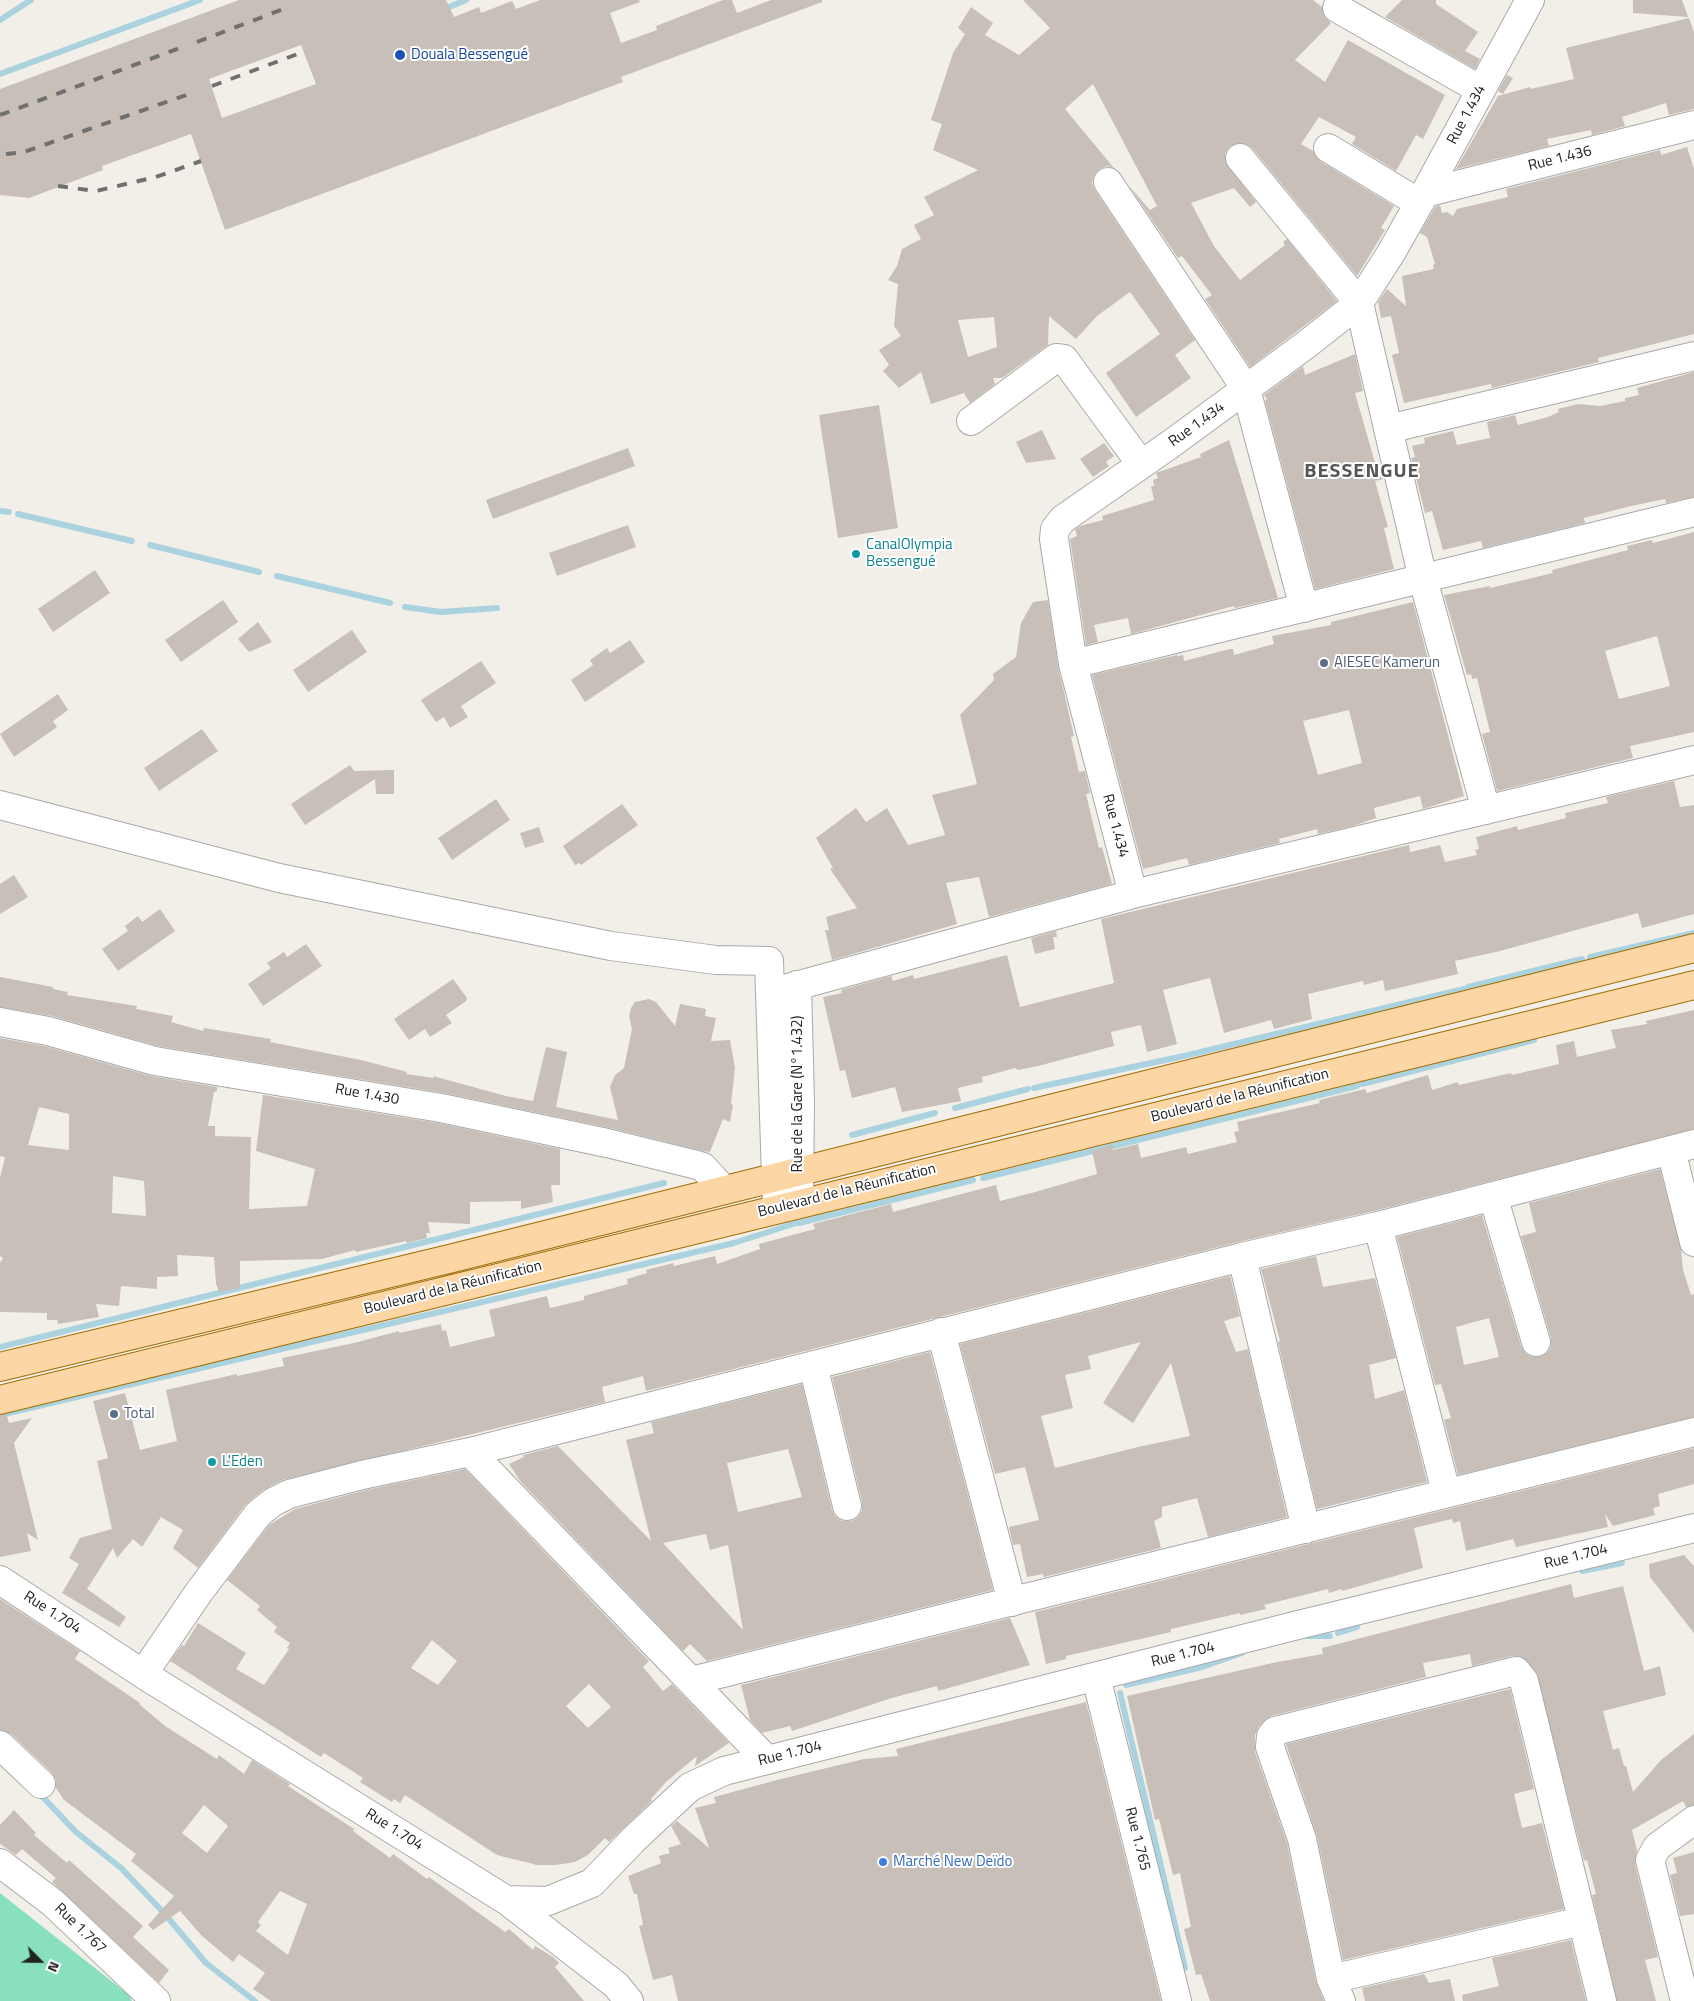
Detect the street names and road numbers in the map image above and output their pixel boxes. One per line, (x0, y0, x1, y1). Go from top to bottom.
street label: Rue 1.434 (1444, 82, 1490, 148)
street label: Rue 1.436 (1526, 142, 1594, 176)
street label: Rue 1.434 (1165, 399, 1229, 451)
street label: Rue 1.434 (1098, 792, 1132, 860)
street label: Rue de la Gare (N°1.432) (789, 1015, 807, 1173)
street label: Boulevard de la Réunification (1149, 1065, 1331, 1127)
street label: Rue 1.430 (333, 1081, 401, 1109)
street label: Boulevard de la Réunification (756, 1160, 938, 1222)
street label: Boulevard de la Réunification (362, 1257, 544, 1319)
street label: Rue 1.704 (1542, 1540, 1610, 1574)
street label: Rue 1.704 (20, 1588, 84, 1638)
street label: Rue 1.704 (1149, 1638, 1217, 1672)
street label: Rue 1.704 (756, 1737, 824, 1771)
street label: Rue 1.704 (362, 1805, 426, 1855)
street label: Rue 1.765 (1120, 1805, 1154, 1873)
street label: Rue 1.767 (50, 1900, 110, 1958)

